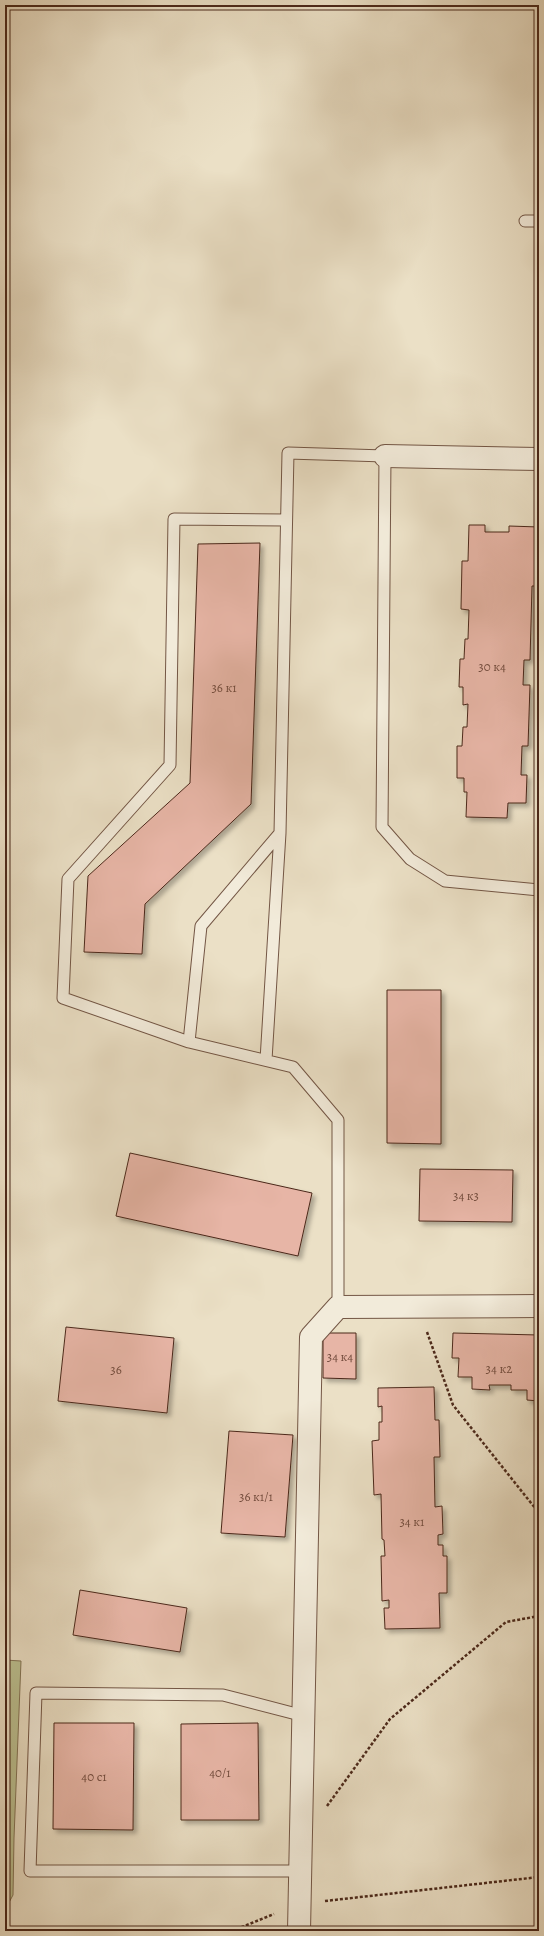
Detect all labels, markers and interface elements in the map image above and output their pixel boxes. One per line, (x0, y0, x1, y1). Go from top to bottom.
house number: 30 к4 (478, 658, 506, 675)
house number: 36 к1 (211, 679, 237, 696)
house number: 34 к3 (453, 1187, 479, 1204)
house number: 34 к4 (327, 1348, 353, 1365)
house number: 34 к2 (486, 1360, 512, 1377)
house number: 36 (110, 1361, 122, 1378)
house number: 36 к1/1 (239, 1488, 274, 1505)
house number: 34 к1 (399, 1513, 425, 1530)
house number: 40/1 (209, 1764, 231, 1781)
house number: 40 с1 (81, 1768, 107, 1785)

